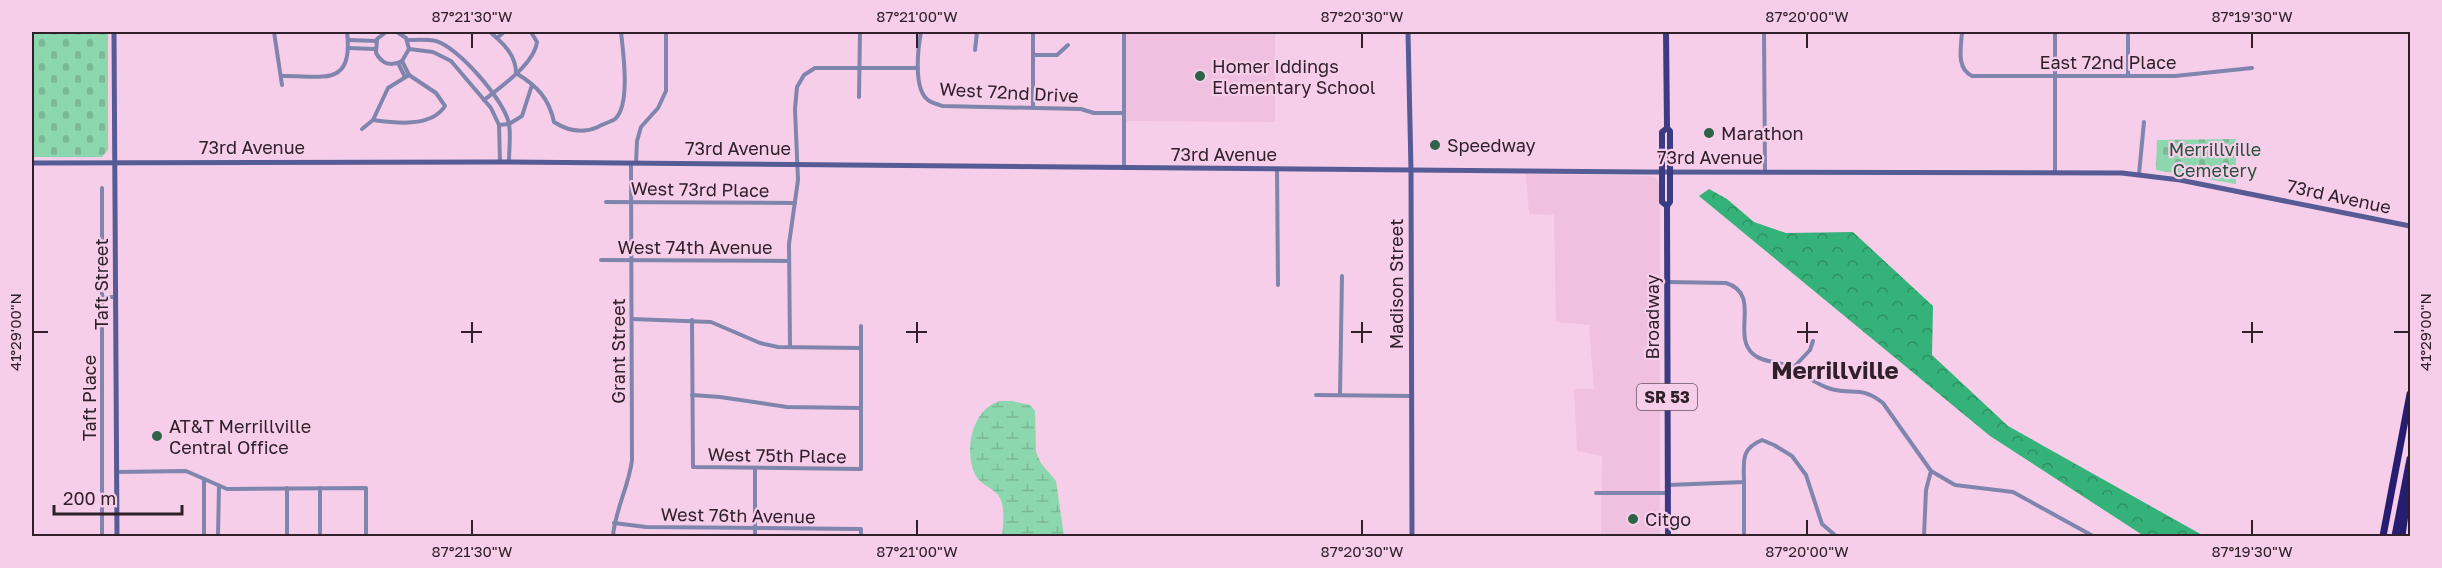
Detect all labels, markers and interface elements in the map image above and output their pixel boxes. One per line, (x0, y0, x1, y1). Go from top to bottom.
text: 87°21'30"W (432, 7, 512, 25)
text: 87°21'00"W (876, 7, 958, 25)
text: 87°20'30"W (1321, 7, 1403, 25)
text: 87°20'00"W (1765, 7, 1849, 25)
text: 87°19'30"W (2211, 7, 2293, 25)
street label: East 72nd Place (2040, 51, 2176, 73)
place label: Homer Iddings Elementary School (1212, 55, 1376, 98)
marker: Homer Iddings Elementary School (1193, 69, 1207, 83)
street label: West 72nd Drive (939, 77, 1079, 107)
place label: Marathon (1721, 122, 1804, 144)
marker: Marathon (1702, 126, 1716, 140)
place label: Speedway (1447, 134, 1536, 156)
street label: 73rd Avenue (199, 136, 305, 158)
street label: 73rd Avenue (685, 137, 791, 159)
marker: Speedway (1428, 138, 1442, 152)
park label: Merrillville Cemetery (2169, 138, 2261, 181)
street label: 73rd Avenue (1171, 143, 1277, 165)
street label: 73rd Avenue (1657, 146, 1763, 168)
street label: 73rd Avenue (2285, 174, 2393, 218)
street label: West 73rd Place (630, 177, 770, 201)
street label: Madison Street (1385, 219, 1407, 349)
street label: West 74th Avenue (617, 236, 773, 258)
street label: Taft Street (90, 238, 112, 330)
street label: Broadway (1641, 274, 1663, 360)
text: 41°29'00"N (6, 293, 24, 371)
text: 41°29'00"N (2416, 293, 2434, 371)
street label: Grant Street (607, 298, 629, 404)
street label: Taft Place (78, 355, 100, 441)
district label: Merrillville (1771, 355, 1899, 384)
road number: SR 53 (1637, 384, 1697, 410)
place label: AT&T Merrillville Central Office (169, 415, 311, 458)
marker: AT&T Merrillville Central Office (150, 429, 164, 443)
street label: West 75th Place (707, 443, 847, 467)
scale bar (54, 478, 182, 516)
text: 200 m (63, 487, 116, 509)
street label: West 76th Avenue (660, 503, 816, 527)
place label: Citgo (1645, 508, 1691, 530)
marker: Citgo (1626, 512, 1640, 526)
text: 87°21'30"W (432, 542, 512, 560)
text: 87°21'00"W (876, 542, 958, 560)
text: 87°20'30"W (1321, 542, 1403, 560)
text: 87°20'00"W (1765, 542, 1849, 560)
text: 87°19'30"W (2211, 542, 2293, 560)

